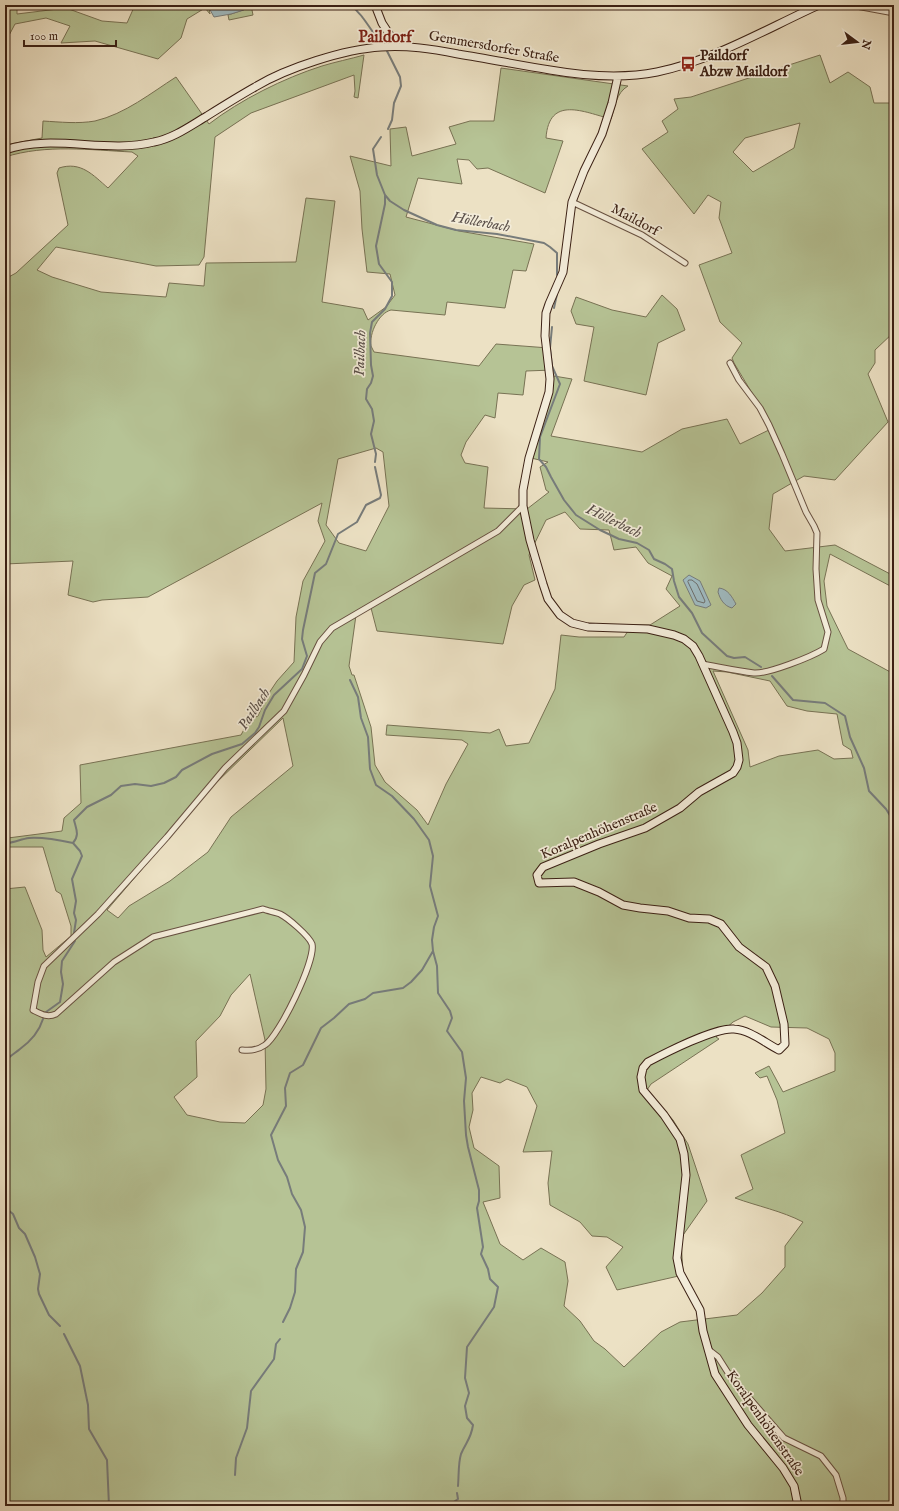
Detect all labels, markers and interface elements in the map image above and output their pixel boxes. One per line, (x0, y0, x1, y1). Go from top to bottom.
scale bar (24, 22, 116, 48)
north arrow (837, 22, 877, 62)
street label: Gemmersdorfer Straße (427, 27, 561, 67)
district label: Paildorf (358, 28, 415, 48)
text: 100 m (30, 29, 58, 44)
text: N (858, 37, 874, 51)
place label: Paildorf Abzw Maildorf (699, 47, 791, 81)
bus stop icon: Paildorf Abzw Maildorf (679, 55, 697, 73)
street label: Maildorf (608, 200, 665, 242)
water label: Höllerbach (449, 207, 512, 237)
water label: Pailbach (350, 329, 370, 376)
water label: Höllerbach (582, 499, 645, 543)
water label: Pailbach (234, 684, 275, 733)
street label: Koralpenhöhenstraße (538, 798, 660, 864)
street label: Koralpenhöhenstraße (722, 1367, 808, 1480)

